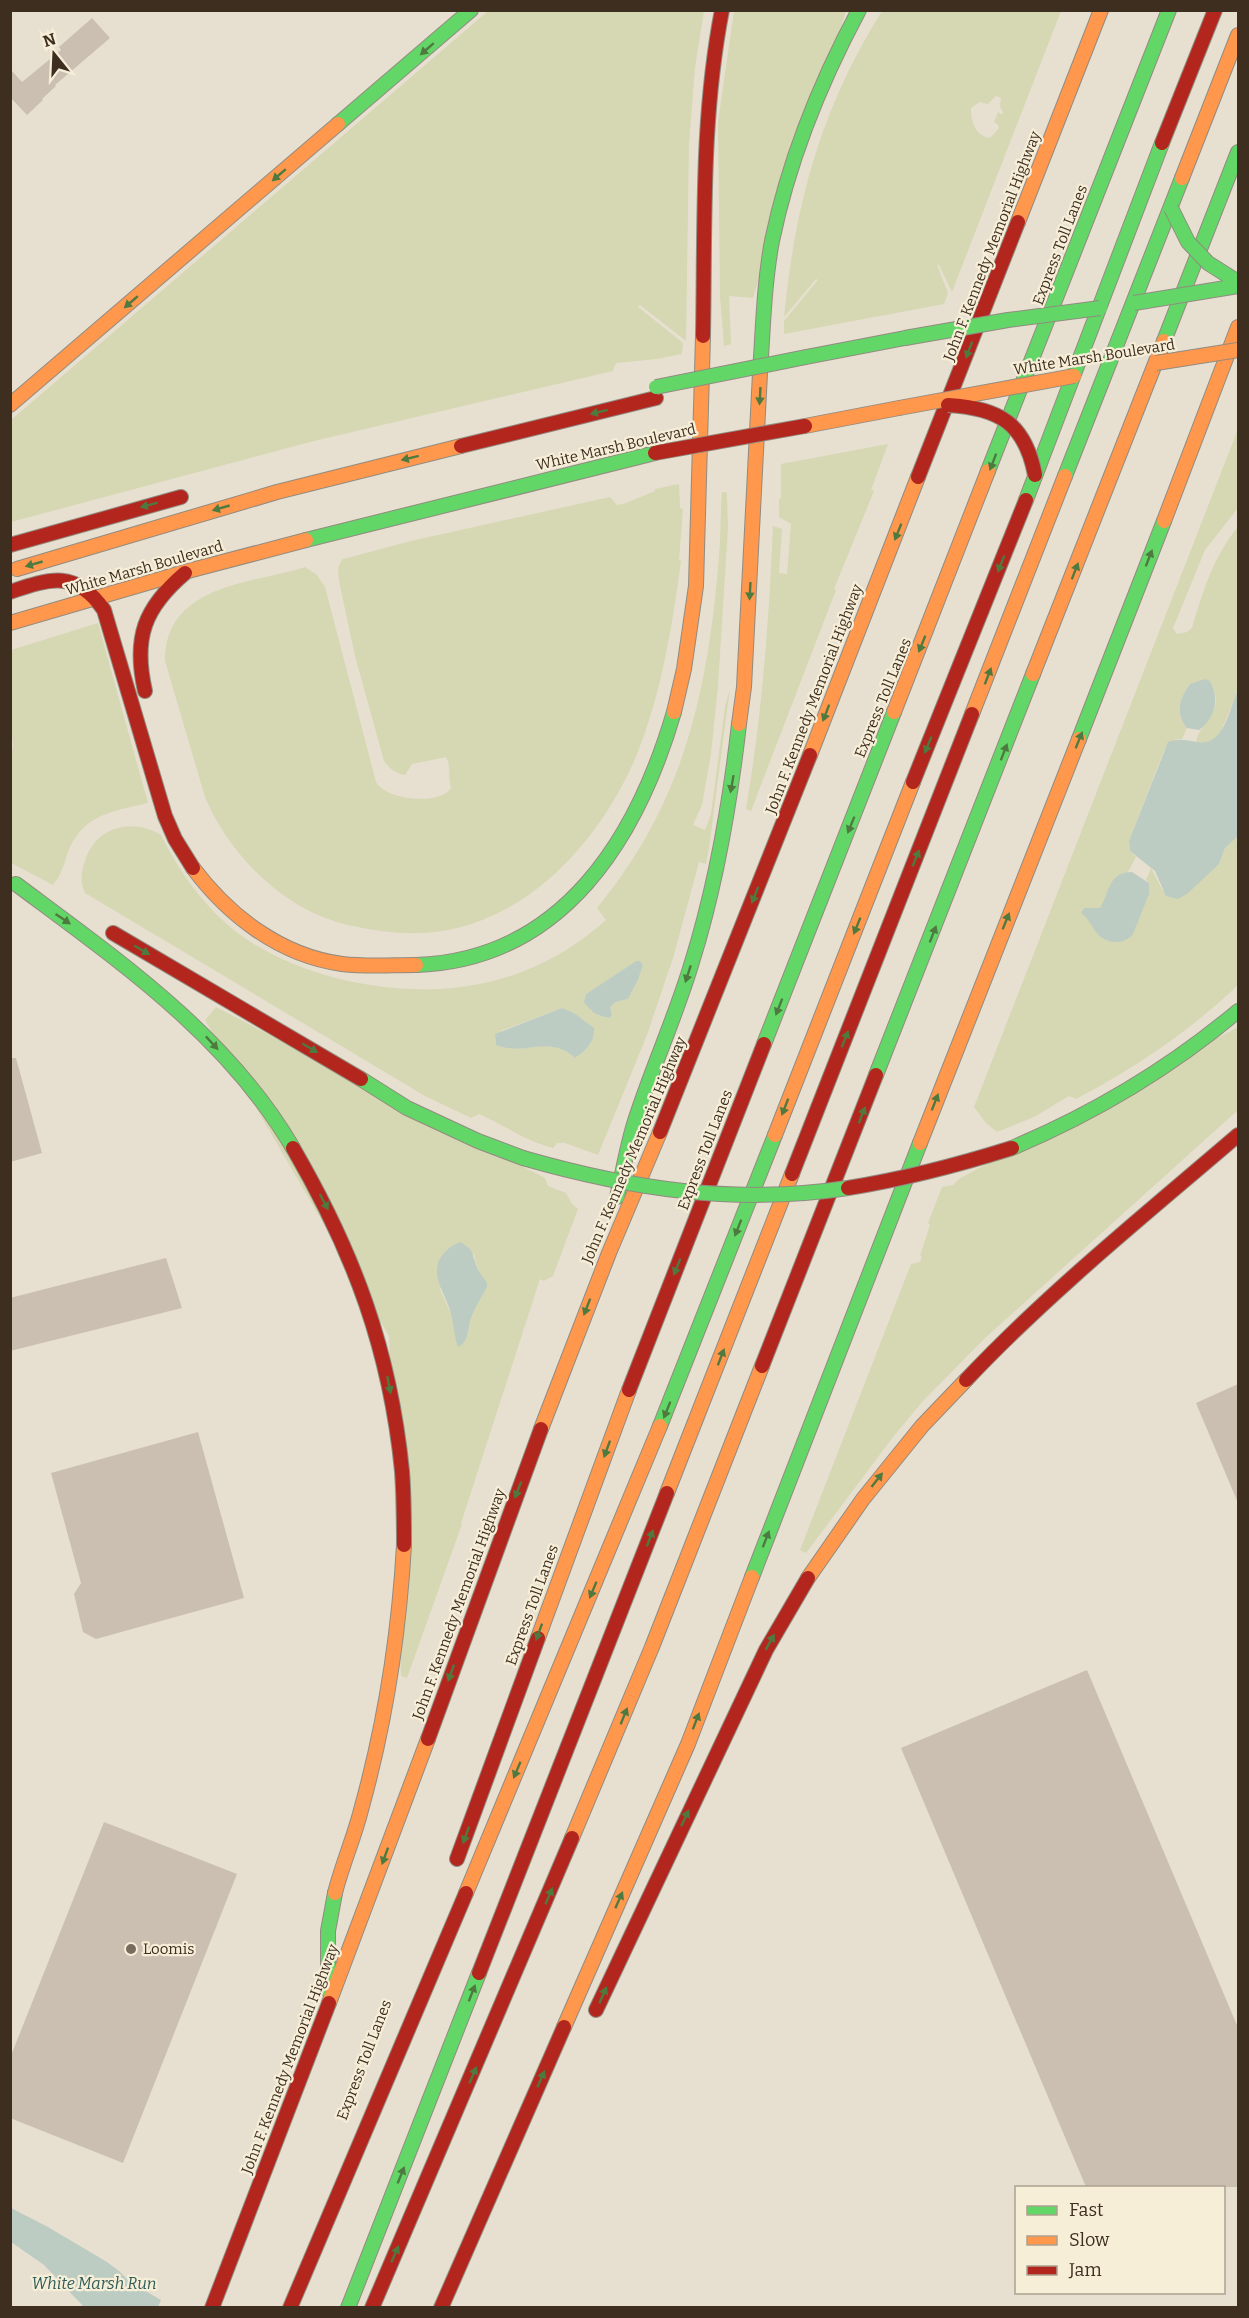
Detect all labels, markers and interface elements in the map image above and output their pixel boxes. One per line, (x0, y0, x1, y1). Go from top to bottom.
north arrow (24, 24, 84, 84)
text: N (41, 29, 58, 51)
one-way arrow (419, 42, 435, 55)
street label: John F. Kennedy Memorial Highway (939, 129, 1044, 364)
one-way arrow (271, 169, 287, 182)
street label: Express Toll Lanes (1029, 182, 1091, 308)
one-way arrow (124, 295, 139, 308)
street label: White Marsh Boulevard (1012, 335, 1176, 379)
one-way arrow (964, 341, 973, 359)
one-way arrow (755, 386, 764, 405)
one-way arrow (590, 408, 609, 418)
street label: White Marsh Boulevard (534, 420, 698, 474)
one-way arrow (988, 453, 997, 471)
one-way arrow (401, 454, 419, 464)
one-way arrow (140, 501, 159, 511)
one-way arrow (212, 504, 230, 513)
one-way arrow (893, 523, 903, 541)
street label: White Marsh Boulevard (63, 537, 225, 599)
one-way arrow (1145, 549, 1154, 567)
one-way arrow (996, 555, 1006, 573)
one-way arrow (25, 560, 43, 569)
one-way arrow (1070, 561, 1080, 579)
one-way arrow (745, 581, 755, 600)
street label: John F. Kennedy Memorial Highway (761, 582, 866, 817)
one-way arrow (917, 635, 927, 653)
street label: Express Toll Lanes (851, 636, 915, 760)
one-way arrow (984, 667, 994, 685)
one-way arrow (821, 704, 831, 722)
one-way arrow (1075, 731, 1084, 749)
one-way arrow (923, 736, 933, 754)
one-way arrow (1000, 743, 1009, 761)
one-way arrow (727, 775, 736, 794)
one-way arrow (845, 816, 855, 834)
one-way arrow (912, 848, 922, 866)
one-way arrow (750, 886, 760, 904)
one-way arrow (1002, 912, 1012, 930)
one-way arrow (54, 913, 70, 925)
one-way arrow (851, 917, 861, 935)
one-way arrow (929, 925, 938, 943)
one-way arrow (134, 944, 150, 955)
one-way arrow (683, 965, 692, 983)
one-way arrow (774, 998, 784, 1016)
one-way arrow (841, 1030, 850, 1048)
street label: John F. Kennedy Memorial Highway (578, 1034, 690, 1267)
one-way arrow (205, 1036, 219, 1050)
one-way arrow (302, 1043, 319, 1053)
street label: Express Toll Lanes (674, 1087, 736, 1213)
one-way arrow (930, 1093, 940, 1111)
one-way arrow (780, 1099, 790, 1117)
one-way arrow (857, 1106, 867, 1124)
one-way arrow (319, 1194, 329, 1211)
one-way arrow (733, 1219, 743, 1237)
one-way arrow (672, 1258, 681, 1276)
one-way arrow (582, 1299, 592, 1317)
one-way arrow (716, 1347, 726, 1365)
one-way arrow (384, 1376, 394, 1395)
one-way arrow (662, 1401, 672, 1419)
one-way arrow (602, 1440, 611, 1458)
one-way arrow (871, 1472, 884, 1488)
one-way arrow (513, 1481, 522, 1499)
street label: John F. Kennedy Memorial Highway (408, 1486, 509, 1723)
one-way arrow (646, 1529, 655, 1547)
one-way arrow (761, 1530, 771, 1548)
street label: Express Toll Lanes (502, 1542, 562, 1668)
one-way arrow (588, 1581, 597, 1599)
one-way arrow (534, 1623, 544, 1641)
one-way arrow (765, 1634, 775, 1651)
one-way arrow (445, 1664, 455, 1682)
one-way arrow (619, 1706, 629, 1724)
one-way arrow (692, 1712, 702, 1730)
one-way arrow (512, 1761, 522, 1779)
one-way arrow (681, 1809, 690, 1826)
one-way arrow (460, 1826, 470, 1844)
one-way arrow (380, 1847, 389, 1865)
one-way arrow (544, 1886, 554, 1904)
one-way arrow (615, 1891, 624, 1909)
place label: Loomis (143, 1940, 194, 1958)
marker: Loomis (124, 1942, 138, 1956)
street label: John F. Kennedy Memorial Highway (237, 1942, 342, 2177)
one-way arrow (467, 1984, 477, 2002)
one-way arrow (598, 1986, 607, 2003)
street label: Express Toll Lanes (333, 1997, 395, 2123)
one-way arrow (469, 2066, 478, 2084)
one-way arrow (536, 2069, 546, 2087)
one-way arrow (397, 2166, 406, 2184)
legend (1015, 2186, 1225, 2294)
text: Fast (1069, 2199, 1104, 2221)
text: Slow (1069, 2229, 1110, 2251)
one-way arrow (391, 2245, 401, 2263)
text: Jam (1068, 2259, 1102, 2281)
water label: White Marsh Run (31, 2274, 157, 2293)

